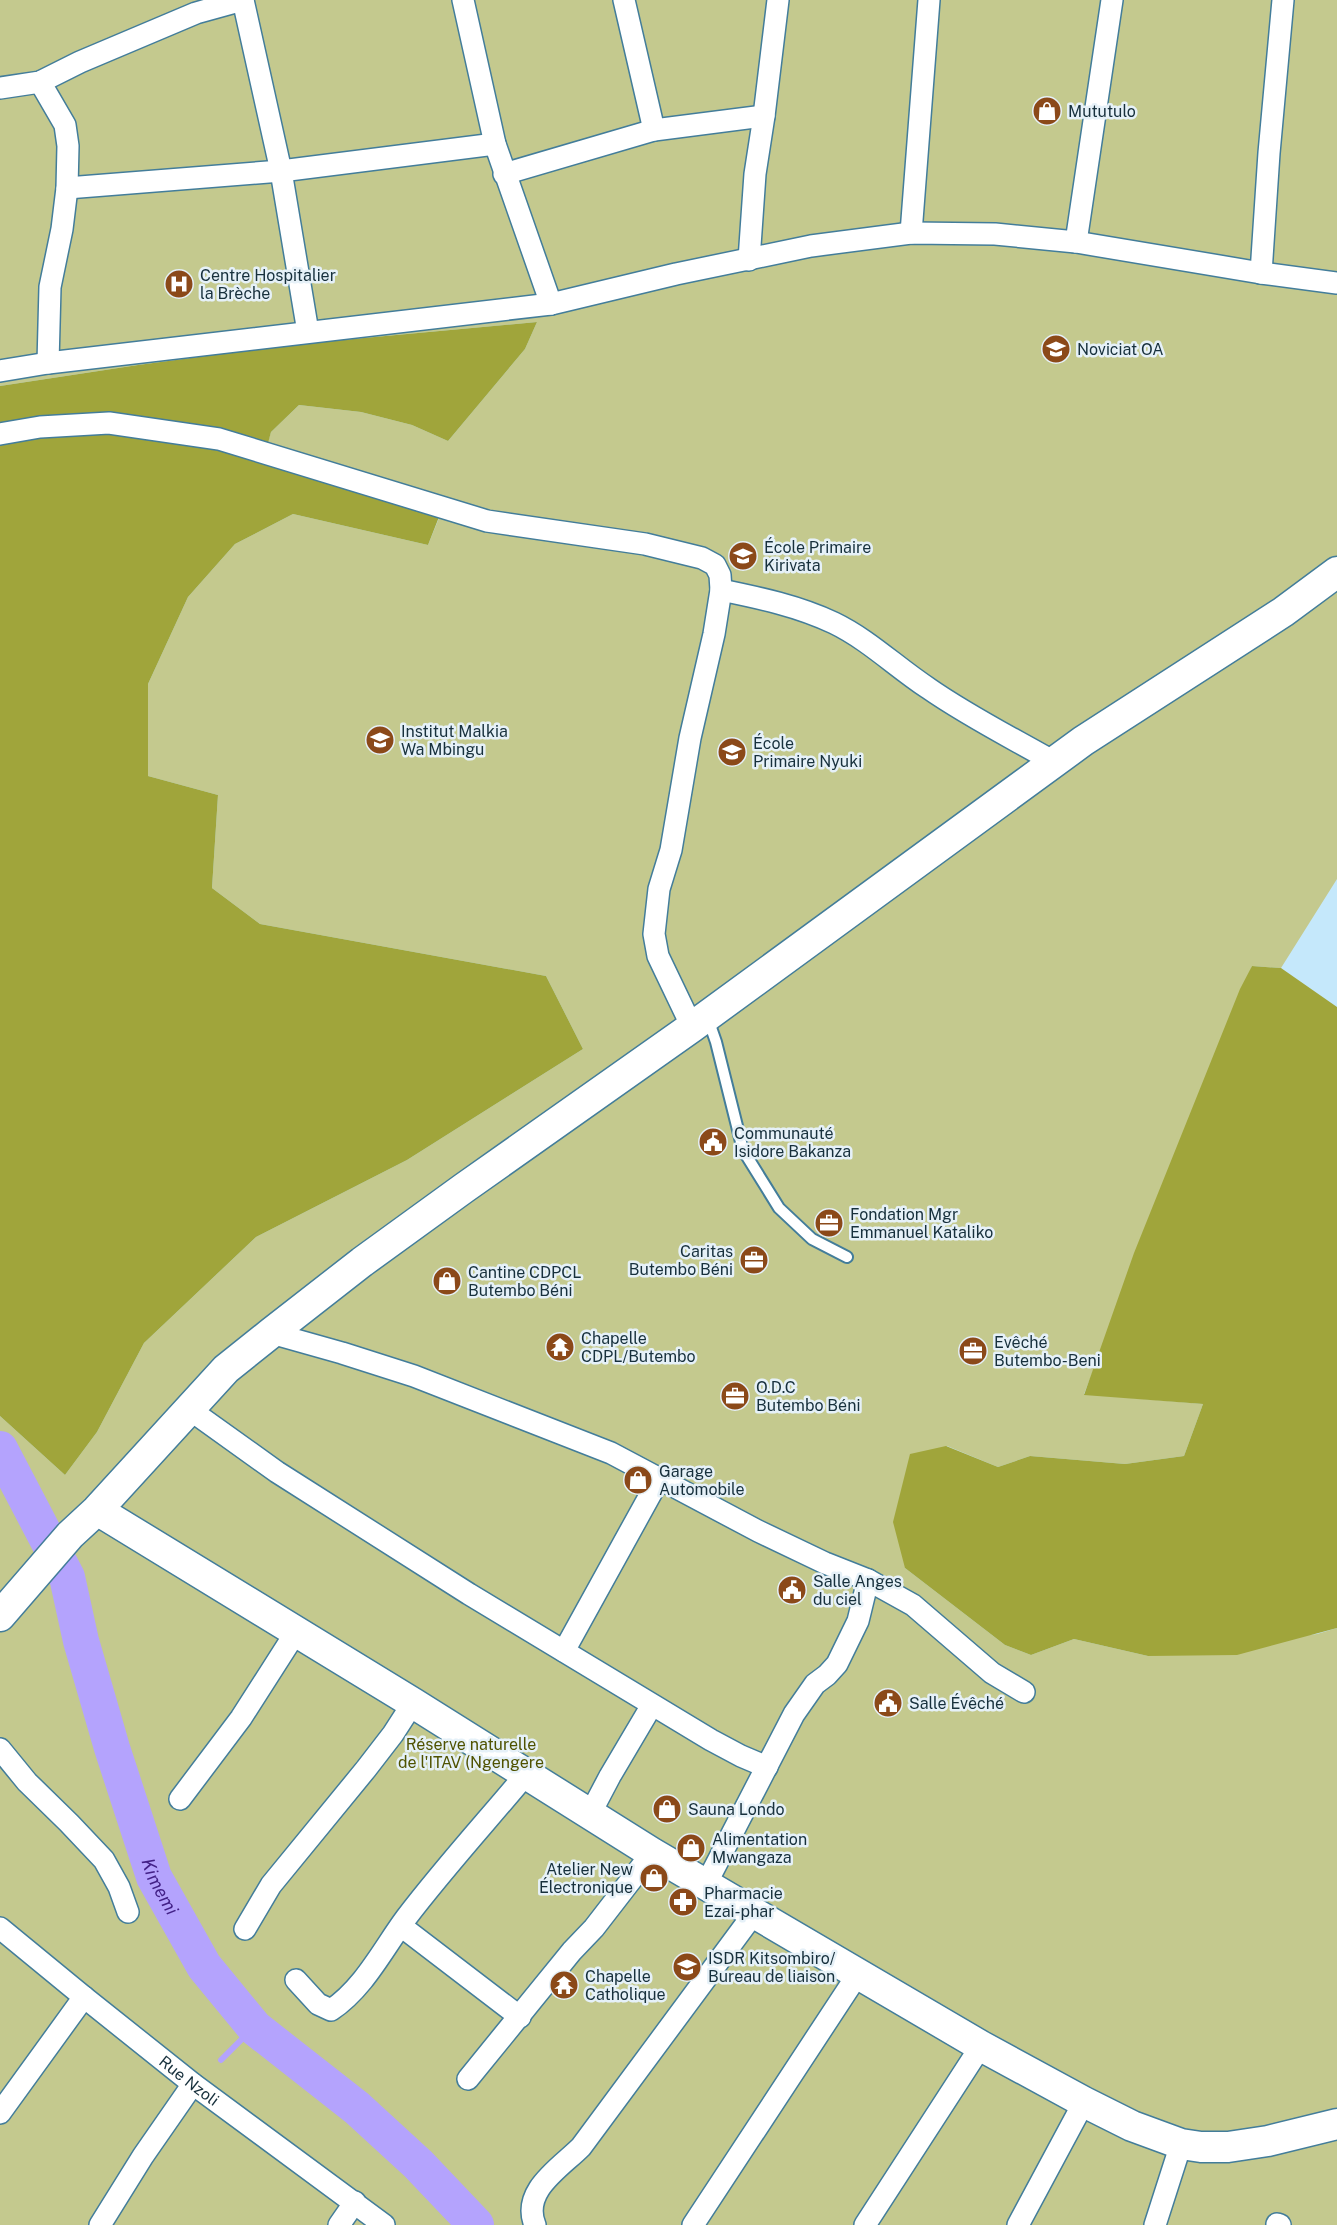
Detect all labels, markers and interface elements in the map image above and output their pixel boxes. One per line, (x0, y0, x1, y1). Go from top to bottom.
shop icon: Mututulo (1031, 95, 1063, 127)
place label: Mututulo (1068, 102, 1136, 121)
place label: Centre Hospitalier la Brèche (200, 266, 336, 303)
hospital icon: Centre Hospitalier la Brèche (163, 268, 195, 300)
school or university icon: Noviciat OA (1040, 333, 1072, 365)
place label: Noviciat OA (1077, 340, 1164, 359)
place label: École Primaire Kirivata (764, 537, 871, 575)
school or university icon: École Primaire Kirivata (727, 540, 759, 572)
place label: Institut Malkia Wa Mbingu (401, 722, 508, 759)
school or university icon: Institut Malkia Wa Mbingu (364, 724, 396, 756)
place label: École Primaire Nyuki (753, 733, 862, 771)
school or university icon: École Primaire Nyuki (716, 736, 748, 768)
place label: Communauté Isidore Bakanza (734, 1124, 851, 1161)
public building icon: Communauté Isidore Bakanza (697, 1126, 729, 1158)
place label: Fondation Mgr Emmanuel Kataliko (850, 1205, 993, 1242)
office icon: Fondation Mgr Emmanuel Kataliko (813, 1207, 845, 1239)
place label: Caritas Butembo Béni (629, 1242, 733, 1279)
office icon: Caritas Butembo Béni (738, 1244, 770, 1276)
place label: Cantine CDPCL Butembo Béni (468, 1263, 582, 1300)
shop icon: Cantine CDPCL Butembo Béni (431, 1265, 463, 1297)
place label: Chapelle CDPL/Butembo (581, 1329, 696, 1366)
temple icon: Chapelle CDPL/Butembo (544, 1331, 576, 1363)
place label: Evêché Butembo-Beni (994, 1333, 1101, 1370)
office icon: Evêché Butembo-Beni (957, 1335, 989, 1367)
place label: O.D.C Butembo Béni (756, 1378, 860, 1415)
office icon: O.D.C Butembo Béni (719, 1380, 751, 1412)
place label: Garage Automobile (659, 1462, 745, 1499)
shop icon: Garage Automobile (622, 1464, 654, 1496)
place label: Salle Anges du ciel (813, 1572, 902, 1609)
public building icon: Salle Anges du ciel (776, 1574, 808, 1606)
public building icon: Salle Évêché (872, 1687, 904, 1719)
place label: Salle Évêché (909, 1693, 1004, 1713)
park label: Réserve naturelle de l'ITAV (Ngengere (398, 1735, 544, 1772)
shop icon: Sauna Londo (651, 1793, 683, 1825)
place label: Sauna Londo (688, 1800, 785, 1819)
place label: Alimentation Mwangaza (712, 1830, 807, 1867)
shop icon: Alimentation Mwangaza (675, 1832, 707, 1864)
water label: Kimemi (138, 1855, 184, 1919)
place label: Atelier New Électronique (539, 1860, 634, 1897)
shop icon: Atelier New Électronique (638, 1862, 670, 1894)
place label: Pharmacie Ezai-phar (704, 1884, 783, 1921)
pharmacy icon: Pharmacie Ezai-phar (667, 1886, 699, 1918)
place label: ISDR Kitsombiro/ Bureau de liaison (708, 1949, 836, 1986)
school or university icon: ISDR Kitsombiro/ Bureau de liaison (671, 1951, 703, 1983)
place label: Chapelle Catholique (585, 1967, 666, 2004)
temple icon: Chapelle Catholique (548, 1969, 580, 2001)
street label: Rue Nzoli (156, 2051, 223, 2109)

